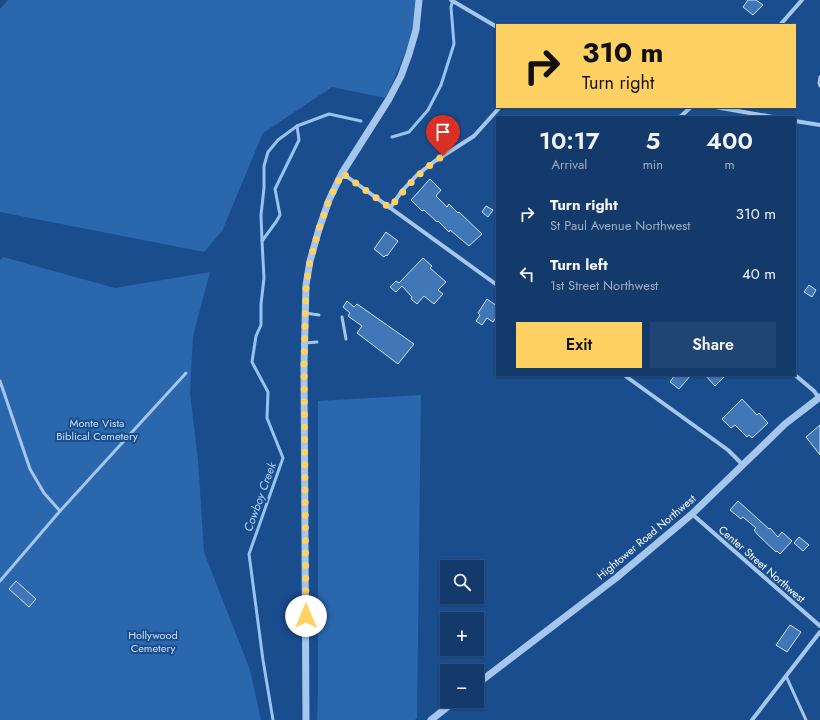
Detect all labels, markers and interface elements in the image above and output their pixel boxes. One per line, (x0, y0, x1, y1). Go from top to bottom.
text: 310 m (582, 32, 664, 73)
icon: right (516, 40, 568, 92)
text: Turn right (582, 70, 654, 96)
pin (426, 115, 460, 156)
icon: arrive (432, 121, 454, 143)
text: 10:17 (539, 123, 600, 158)
text: 5 (645, 123, 660, 158)
text: 400 (706, 123, 753, 158)
text: Arrival (551, 155, 587, 174)
text: min (643, 155, 663, 174)
text: m (724, 155, 735, 174)
text: Turn right (550, 194, 618, 216)
icon: right (516, 203, 538, 225)
text: 310 m (736, 203, 776, 225)
text: St Paul Avenue Northwest (550, 216, 690, 235)
text: Turn left (550, 254, 608, 276)
icon: left (516, 263, 538, 285)
text: 40 m (742, 263, 776, 285)
text: 1st Street Northwest (550, 276, 658, 295)
button: Exit (516, 322, 642, 368)
button: Share (650, 322, 776, 368)
park label: Monte Vista Biblical Cemetery (56, 415, 138, 444)
water label: Cowboy Creek (239, 459, 281, 534)
street label: Hightower Road Northwest (593, 490, 699, 583)
street label: Center Street Northwest (715, 522, 809, 607)
map controls (440, 560, 484, 708)
button: search (440, 560, 484, 604)
position arrow (285, 595, 327, 637)
button: + (440, 612, 484, 656)
park label: Hollywood Cemetery (128, 627, 178, 656)
button: − (440, 664, 484, 708)

